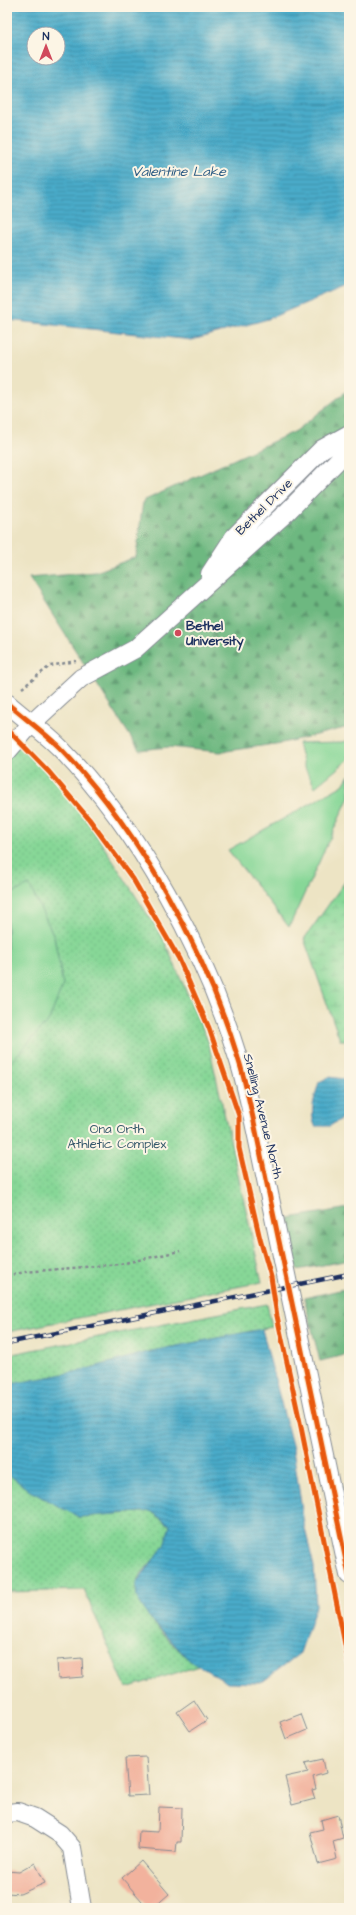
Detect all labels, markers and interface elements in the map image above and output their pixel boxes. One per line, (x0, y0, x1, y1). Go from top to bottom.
north arrow (26, 26, 66, 66)
text: N (43, 29, 50, 44)
water label: Valentine Lake (132, 162, 227, 182)
street label: Bethel Drive (232, 475, 296, 539)
place label: Bethel University (185, 617, 244, 651)
marker: Bethel University (173, 628, 183, 638)
street label: Snelling Avenue North (238, 1052, 287, 1181)
park label: Ona Orth Athletic Complex (68, 1120, 167, 1153)

